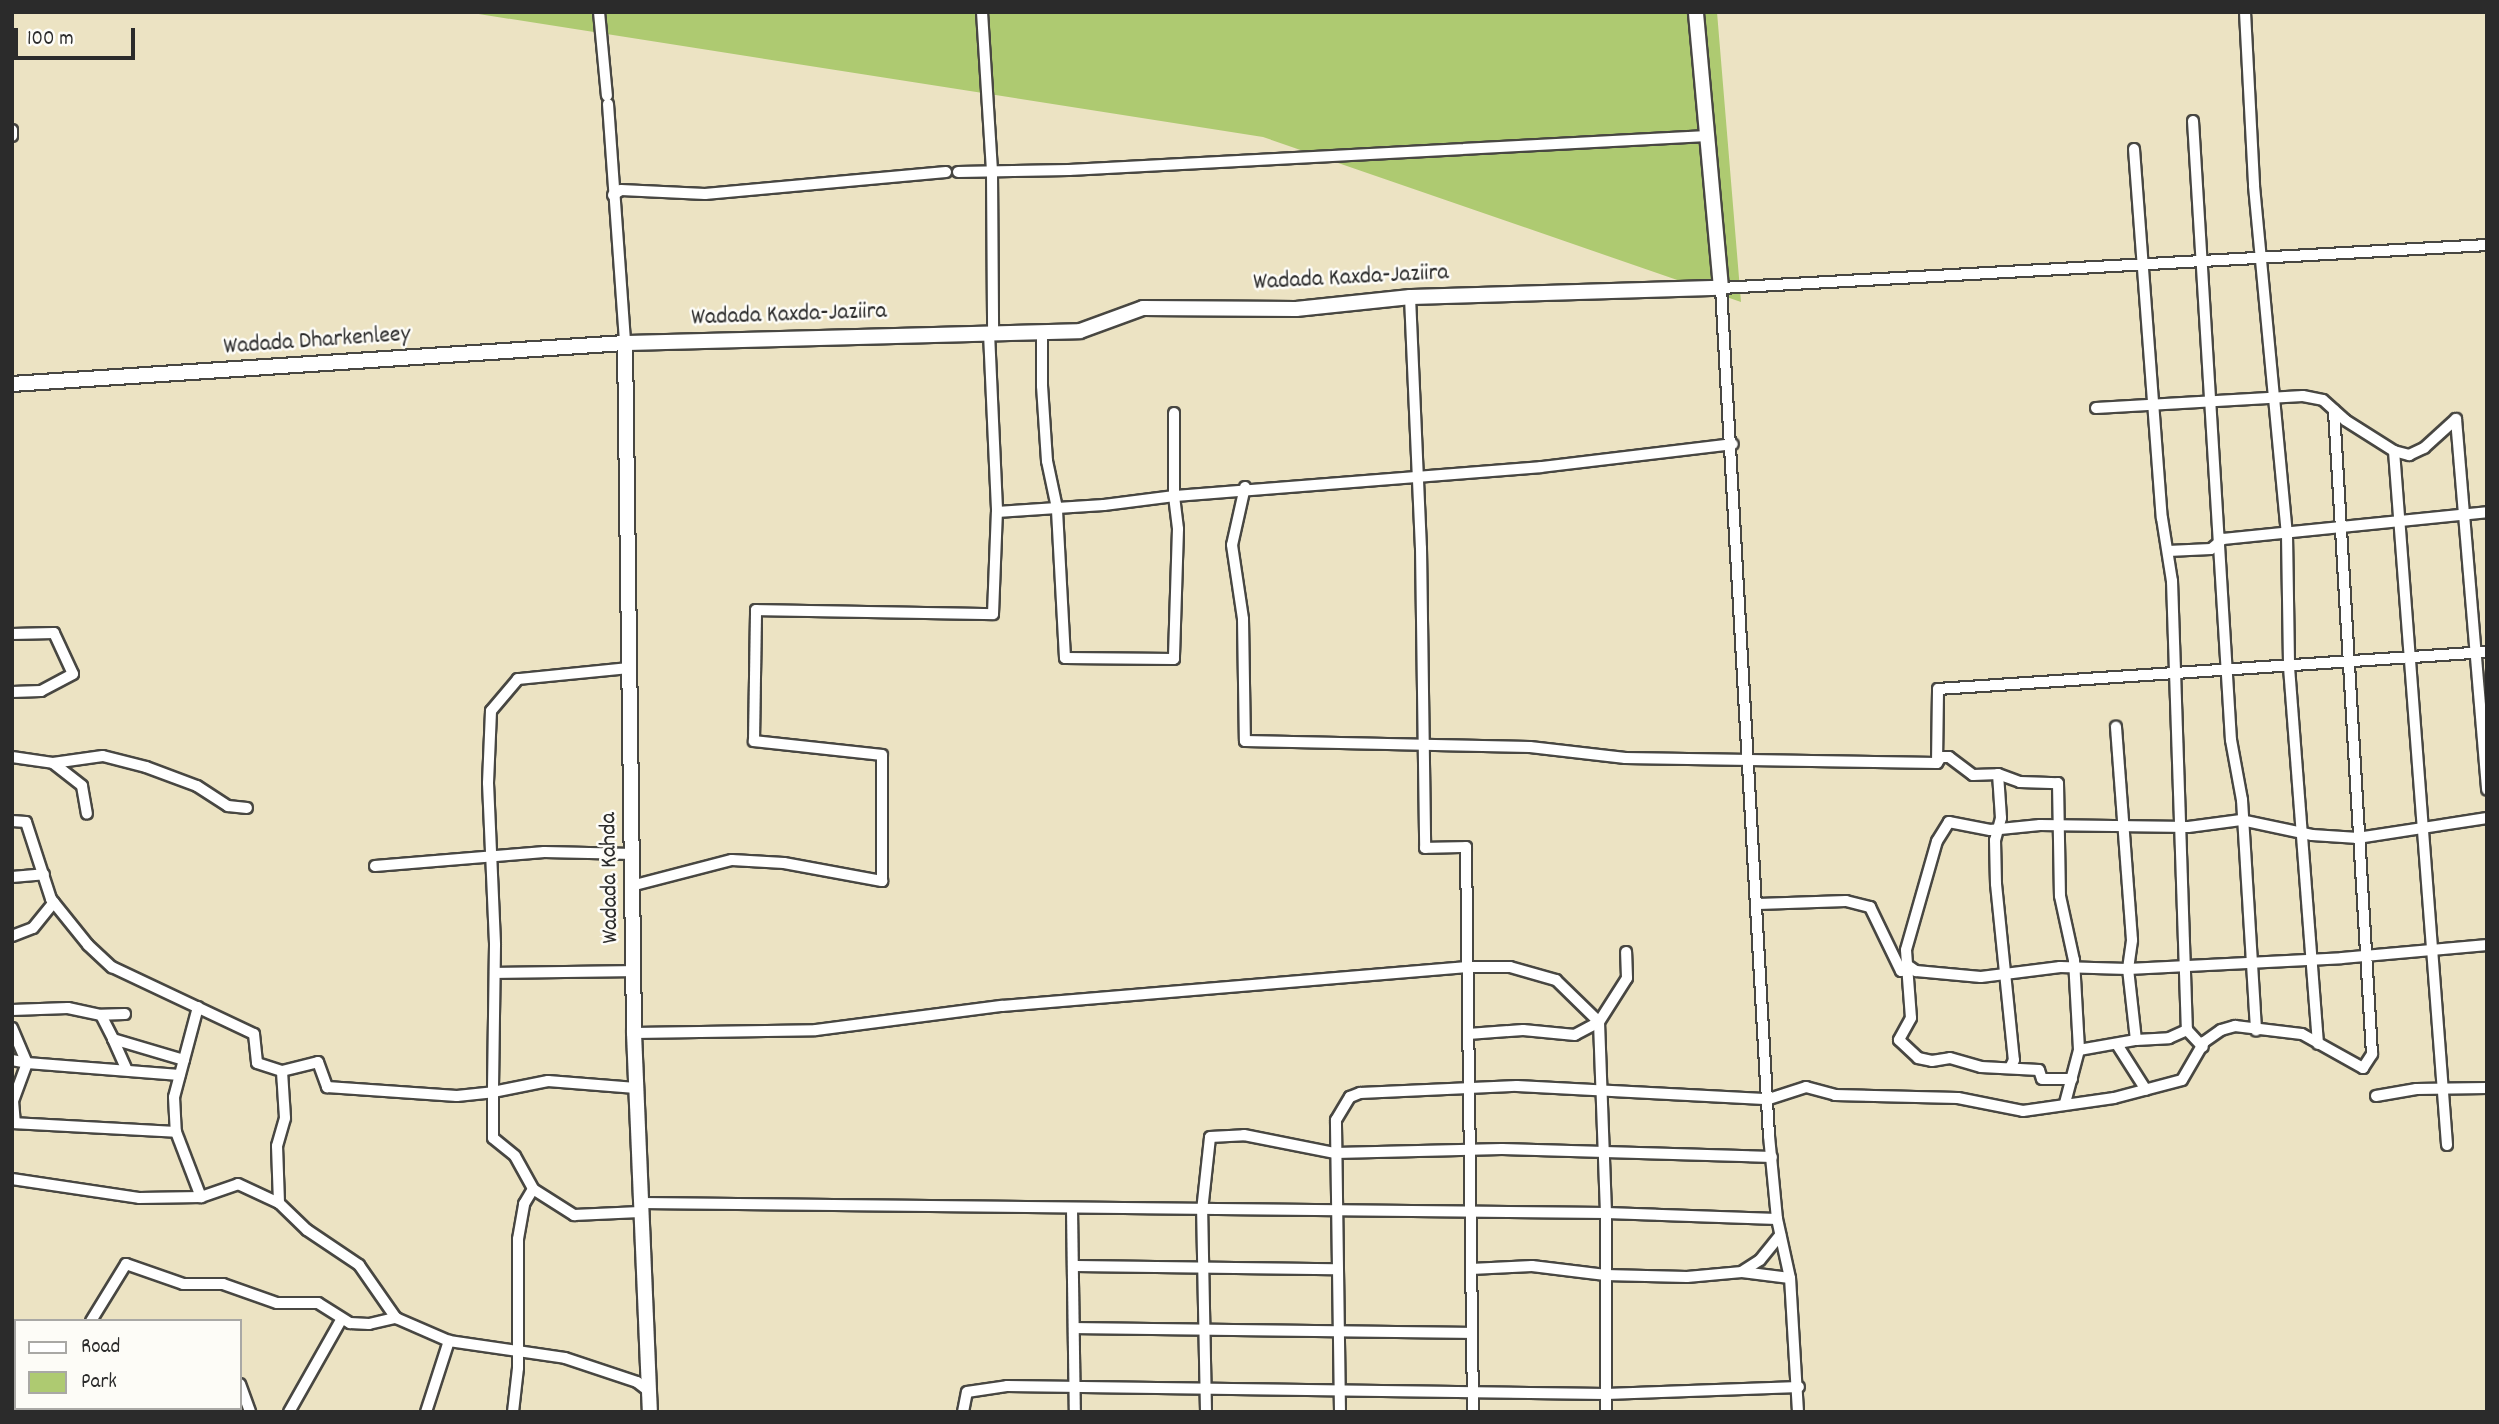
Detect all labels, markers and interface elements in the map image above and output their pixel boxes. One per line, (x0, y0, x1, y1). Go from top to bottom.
scale bar (18, 14, 138, 58)
text: 100 m (27, 25, 74, 55)
street label: Wadada Kaxda-Jaziira (1253, 260, 1449, 298)
street label: Wadada Kaxda-Jaziira (691, 298, 887, 334)
street label: Wadada Dharkenleey (223, 321, 411, 363)
street label: Wadada Kahda (595, 812, 627, 944)
legend (14, 1319, 242, 1410)
text: Road (81, 1333, 120, 1363)
text: Park (81, 1368, 117, 1398)

